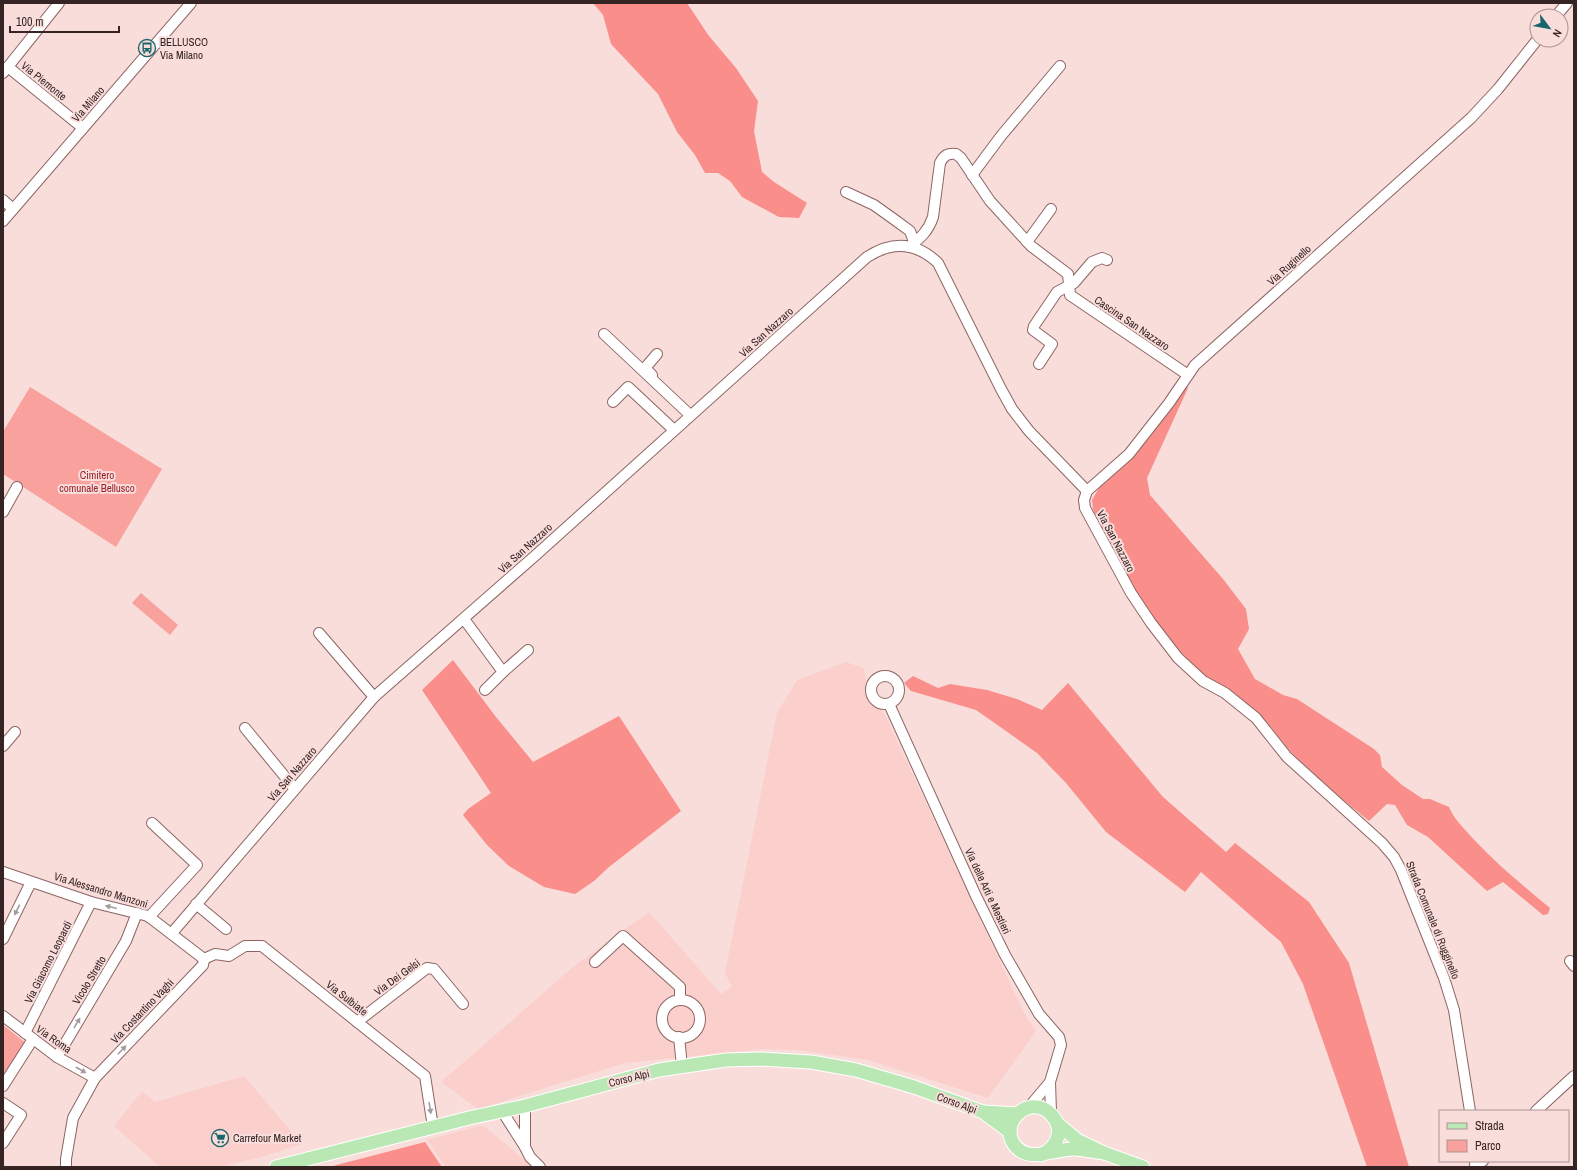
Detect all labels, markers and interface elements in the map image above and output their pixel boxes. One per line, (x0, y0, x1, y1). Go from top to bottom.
scale bar (10, 8, 119, 34)
north arrow (1529, 8, 1569, 48)
text: 100 m (16, 14, 43, 30)
text: N (1550, 27, 1565, 40)
place label: BELLUSCO Via Milano (160, 35, 208, 62)
bus stop icon: BELLUSCO Via Milano (137, 38, 157, 58)
street label: Via Piemonte (18, 58, 70, 104)
street label: Via Milano (69, 83, 107, 125)
street label: Via Ruginello (1264, 242, 1314, 288)
street label: Cascina San Nazzaro (1092, 293, 1172, 353)
street label: Via San Nazzaro (736, 304, 796, 360)
park label: Cimitero comunale Bellusco (59, 468, 135, 495)
street label: Via San Nazzaro (1094, 508, 1138, 574)
street label: Via San Nazzaro (495, 520, 555, 576)
street label: Via San Nazzaro (264, 744, 320, 804)
street label: Via delle Arti e Mestieri (962, 846, 1014, 936)
street label: Strada Comunale di Rugginello (1403, 859, 1463, 981)
street label: Via Alessandro Manzoni (52, 869, 150, 911)
one-way arrow (104, 903, 117, 909)
one-way arrow (14, 905, 20, 916)
street label: Via Giacomo Leopardi (21, 918, 75, 1006)
street label: Vicolo Stretto (69, 953, 109, 1007)
street label: Via Dei Gelsi (371, 956, 423, 998)
street label: Via Costantino Vaghi (107, 976, 177, 1046)
street label: Via Sulbiate (323, 977, 371, 1019)
one-way arrow (74, 1017, 81, 1029)
street label: Via Roma (34, 1022, 74, 1056)
one-way arrow (117, 1045, 126, 1055)
street label: Corso Alpi (607, 1066, 651, 1090)
one-way arrow (75, 1067, 87, 1074)
street label: Corso Alpi (935, 1089, 979, 1117)
one-way arrow (427, 1102, 433, 1114)
legend (1439, 1110, 1569, 1162)
text: Strada (1475, 1118, 1505, 1134)
supermarket icon: Carrefour Market (210, 1128, 230, 1148)
place label: Carrefour Market (233, 1131, 302, 1145)
text: Parco (1475, 1138, 1501, 1154)

